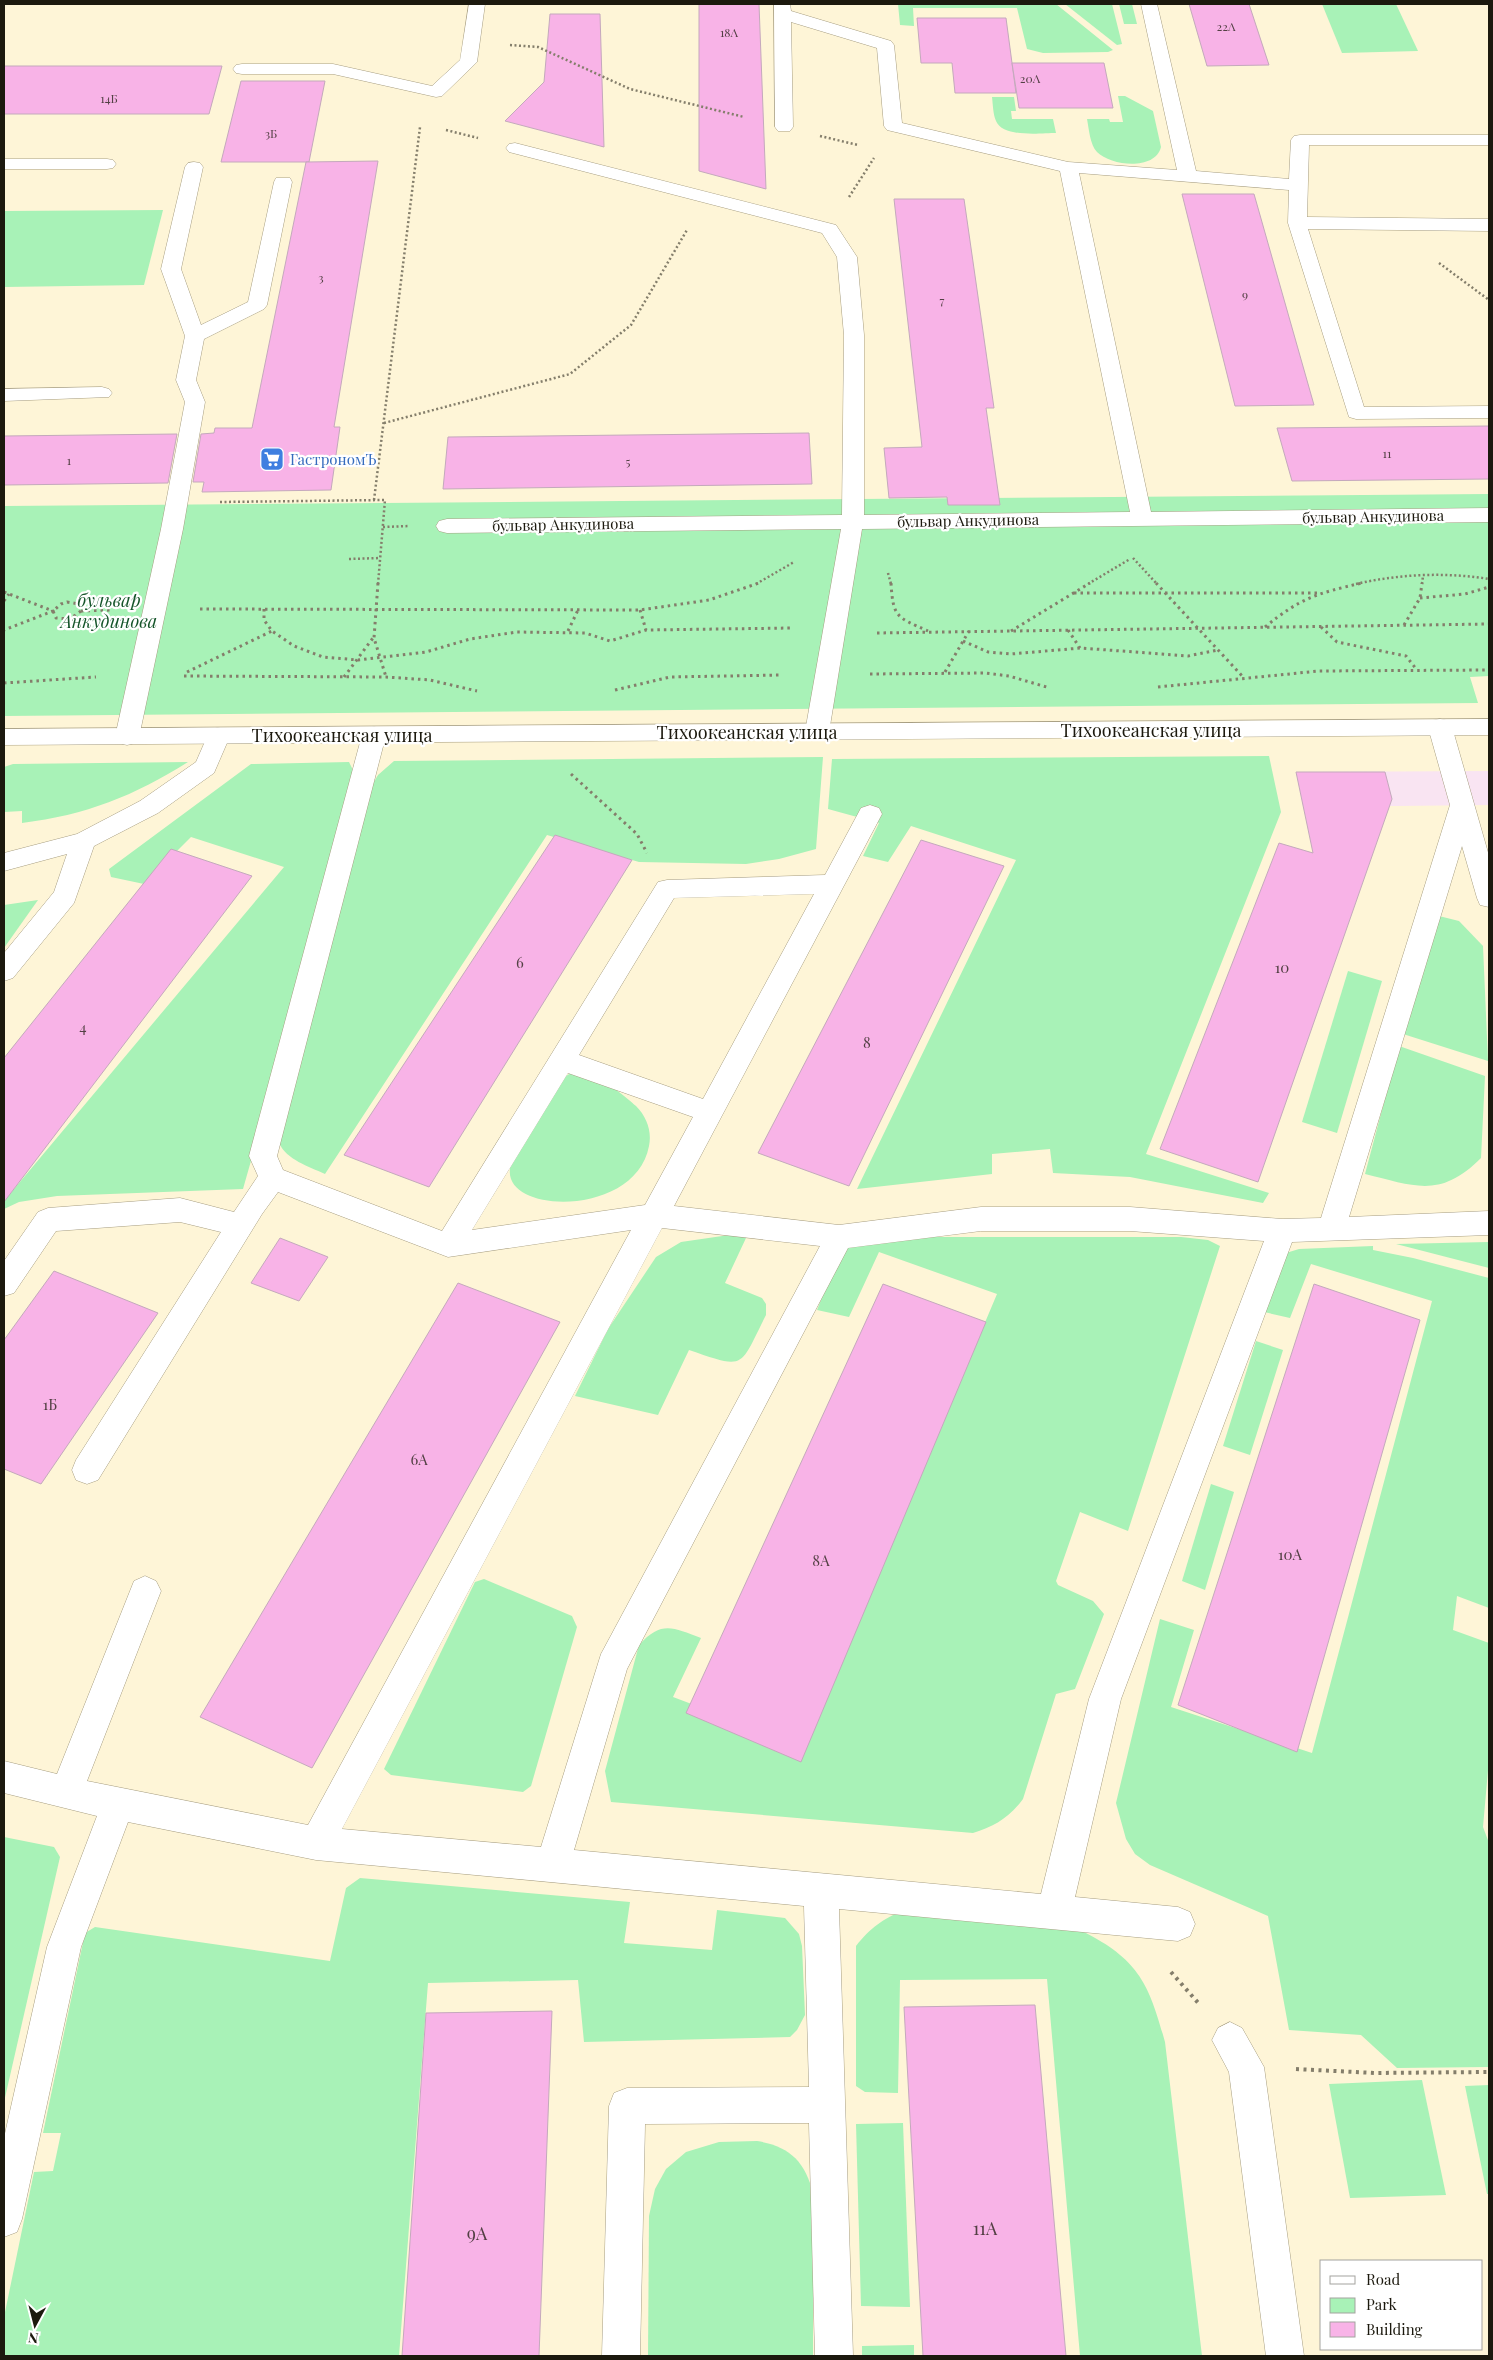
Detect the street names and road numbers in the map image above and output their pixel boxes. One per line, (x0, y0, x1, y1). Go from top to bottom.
street label: бульвар Анкудинова (1302, 505, 1445, 527)
street label: бульвар Анкудинова (897, 509, 1040, 531)
street label: бульвар Анкудинова (492, 513, 635, 535)
street label: Тихоокеанская улица (1060, 718, 1242, 742)
street label: Тихоокеанская улица (656, 720, 838, 744)
street label: Тихоокеанская улица (251, 723, 433, 747)

